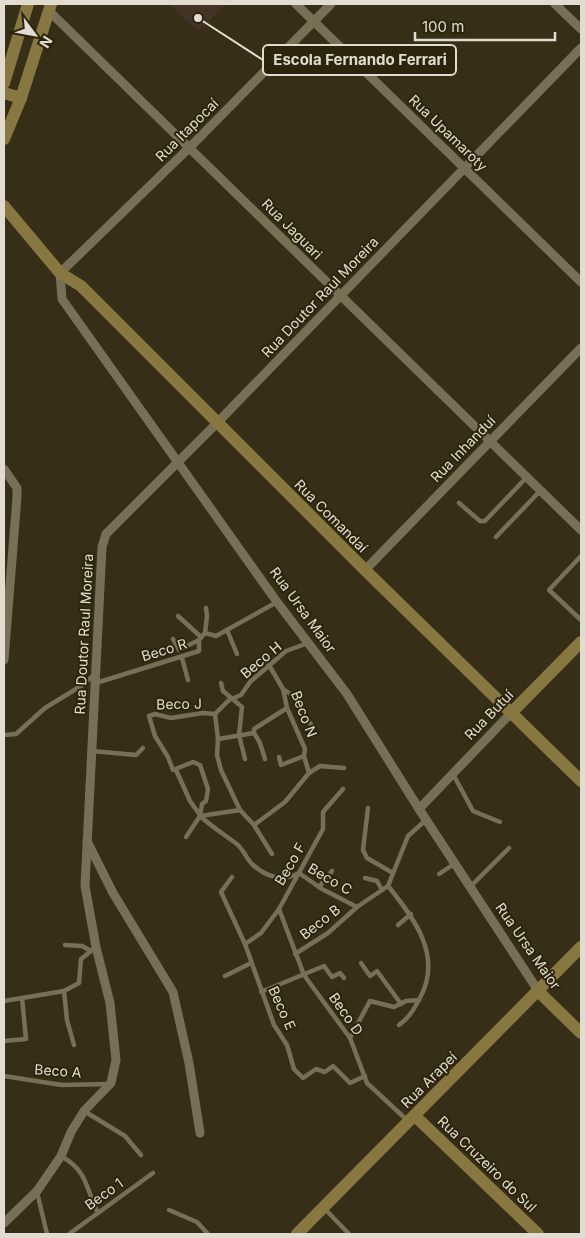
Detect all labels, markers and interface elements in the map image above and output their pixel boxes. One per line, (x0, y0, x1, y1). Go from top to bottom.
north arrow (10, 10, 60, 60)
scale bar (415, 10, 555, 42)
text: 100 m (422, 17, 464, 36)
text: N (36, 33, 56, 51)
callout: Escola Fernando Ferrari (263, 45, 456, 75)
text: Escola Fernando Ferrari (273, 50, 447, 69)
street label: Rua Upamaroty (406, 91, 491, 174)
street label: Rua Itapocaí (152, 94, 222, 165)
street label: Rua Jaguari (259, 195, 326, 262)
street label: Rua Doutor Raul Moreira (258, 233, 382, 360)
street label: Rua Inhanduí (427, 411, 499, 485)
street label: Rua Comandaí (291, 476, 372, 556)
street label: Rua Doutor Raul Moreira (71, 553, 96, 715)
street label: Rua Ursa Maior (267, 564, 340, 656)
street label: Beco R (139, 635, 189, 664)
street label: Beco H (237, 638, 285, 682)
street label: Rua Butuí (461, 686, 517, 743)
street label: Beco N (288, 688, 321, 739)
street label: Beco J (156, 695, 202, 712)
street label: Beco F (271, 840, 308, 888)
street label: Beco C (305, 859, 355, 898)
street label: Rua Ursa Maior (492, 899, 564, 992)
street label: Beco B (296, 900, 343, 943)
street label: Beco E (265, 983, 300, 1032)
street label: Beco D (326, 989, 367, 1038)
street label: Rua Arapeí (397, 1048, 461, 1111)
street label: Beco A (34, 1060, 83, 1081)
street label: Rua Cruzeiro do Sul (434, 1112, 540, 1215)
street label: Beco 1 (81, 1174, 126, 1213)

